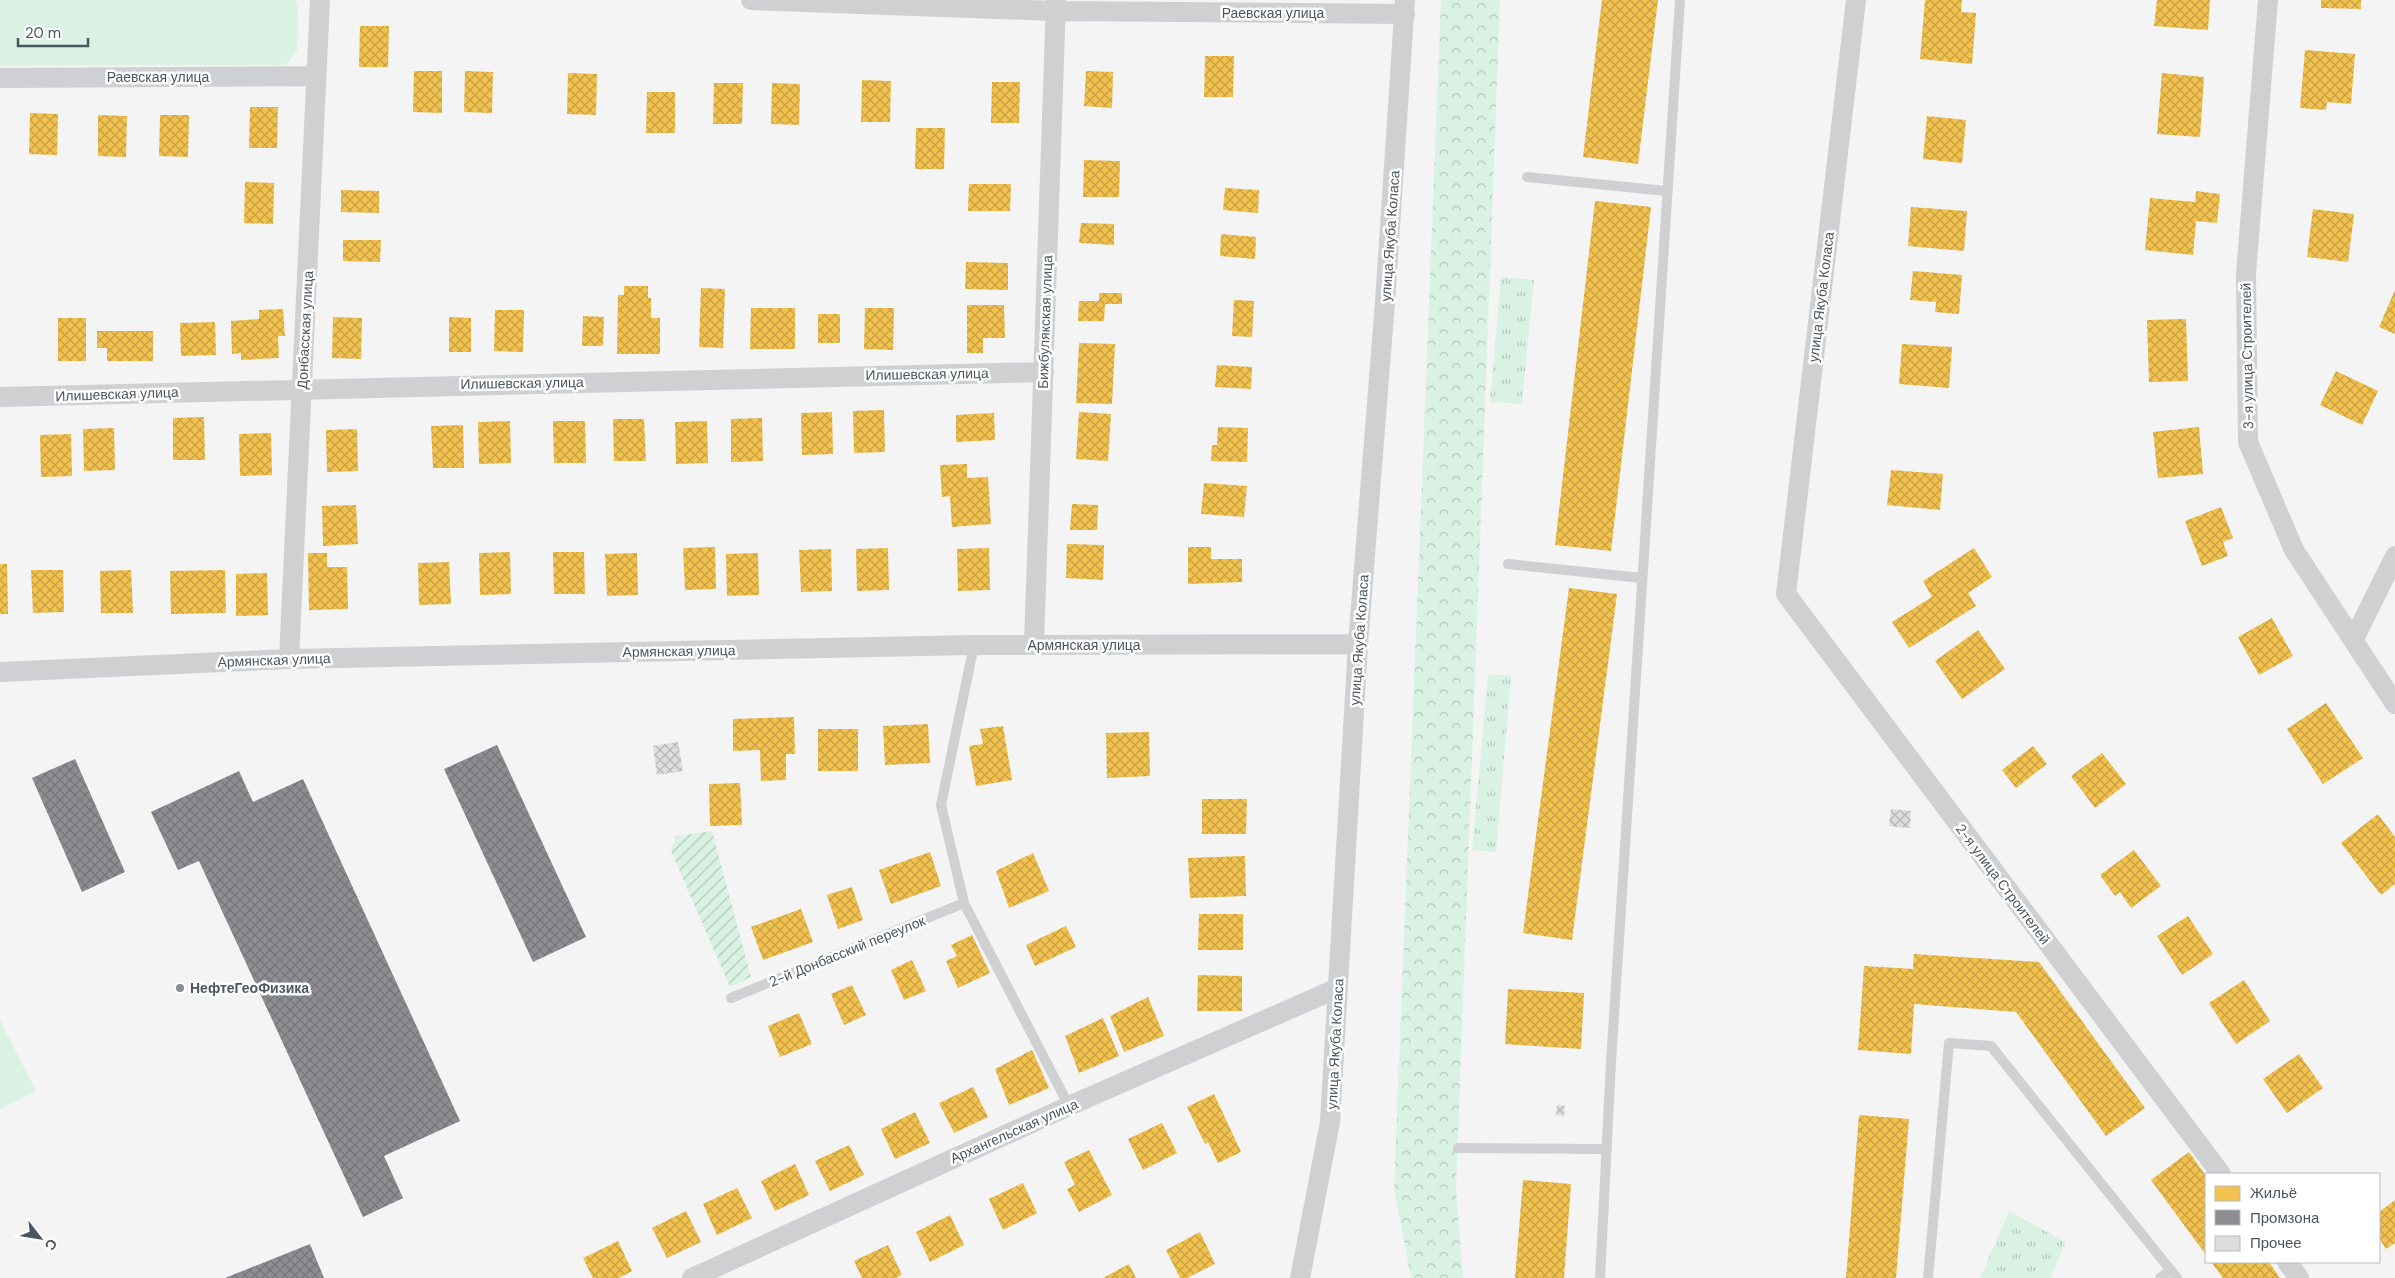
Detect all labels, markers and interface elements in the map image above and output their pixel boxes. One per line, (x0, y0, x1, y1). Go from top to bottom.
street label: Раевская улица (1222, 4, 1325, 22)
scale bar (18, 15, 88, 47)
text: 20 m (25, 23, 61, 43)
street label: Раевская улица (107, 68, 210, 86)
street label: улица Якуба Коласа (1376, 170, 1404, 302)
street label: улица Якуба Коласа (1804, 231, 1838, 363)
street label: Бижбулякская улица (1034, 255, 1056, 389)
street label: Донбасская улица (293, 270, 317, 390)
street label: 3-я улица Строителей (2237, 283, 2257, 429)
street label: Илишевская улица (865, 364, 989, 384)
street label: Илишевская улица (460, 373, 584, 393)
street label: Илишевская улица (55, 383, 179, 405)
street label: улица Якуба Коласа (1345, 574, 1373, 706)
street label: Армянская улица (1027, 636, 1141, 654)
street label: Армянская улица (622, 641, 736, 661)
street label: Армянская улица (217, 649, 331, 671)
street label: 2-я улица Строителей (1952, 820, 2054, 948)
street label: 2-й Донбасский переулок (766, 911, 929, 991)
street label: улица Якуба Коласа (1323, 978, 1347, 1110)
place label: НефтеГеоФизика (190, 979, 309, 997)
marker: НефтеГеоФизика (174, 982, 186, 994)
street label: Архангельская улица (947, 1095, 1081, 1167)
legend (2205, 1173, 2380, 1263)
text: Жильё (2250, 1183, 2297, 1203)
text: Промзона (2250, 1208, 2320, 1228)
north arrow (15, 1213, 65, 1263)
text: Прочее (2250, 1233, 2302, 1253)
text: С (41, 1236, 61, 1254)

